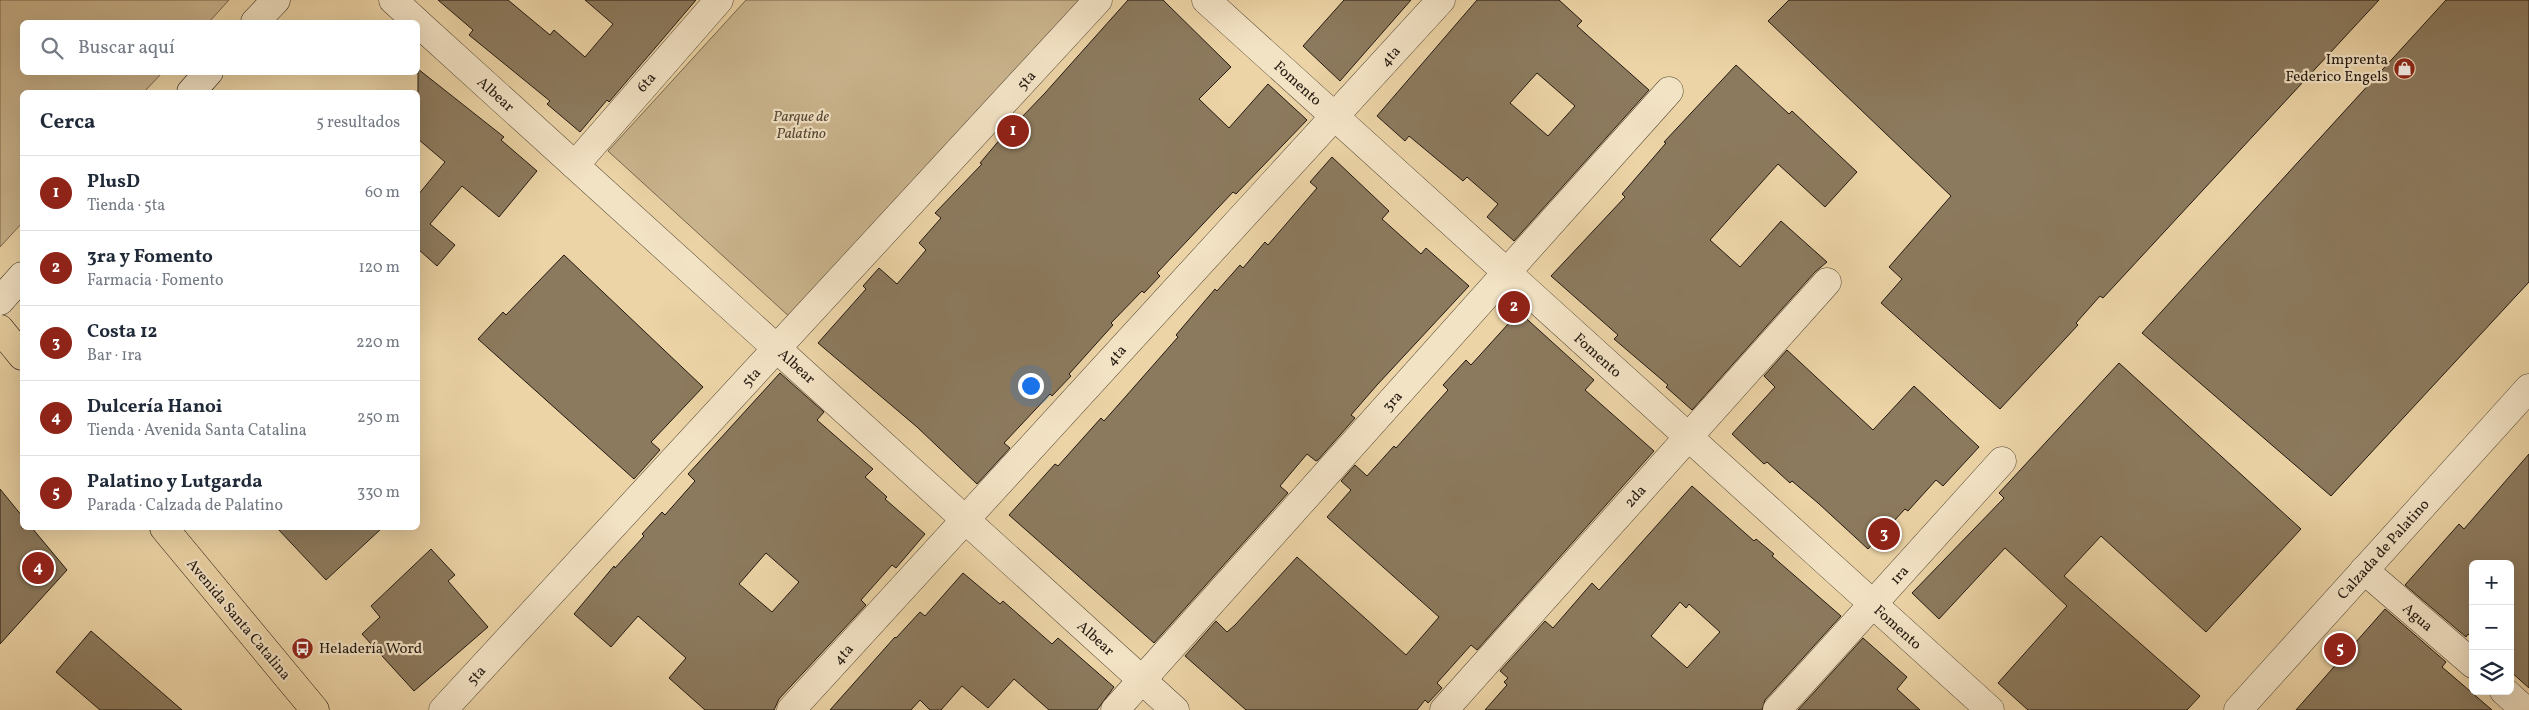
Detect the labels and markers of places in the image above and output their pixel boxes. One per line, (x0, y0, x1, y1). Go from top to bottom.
place label: Imprenta Federico Engels (2286, 50, 2388, 88)
shop icon: Imprenta Federico Engels (2392, 56, 2416, 80)
pin: 1 (997, 112, 1029, 150)
pin: 2 (1498, 288, 1530, 326)
pin: 3 (1868, 515, 1900, 553)
pin: 4 (22, 549, 54, 587)
pin: 5 (2324, 630, 2356, 668)
bus stop icon: Heladería Word (291, 636, 315, 660)
place label: Heladería Word (319, 639, 422, 660)

